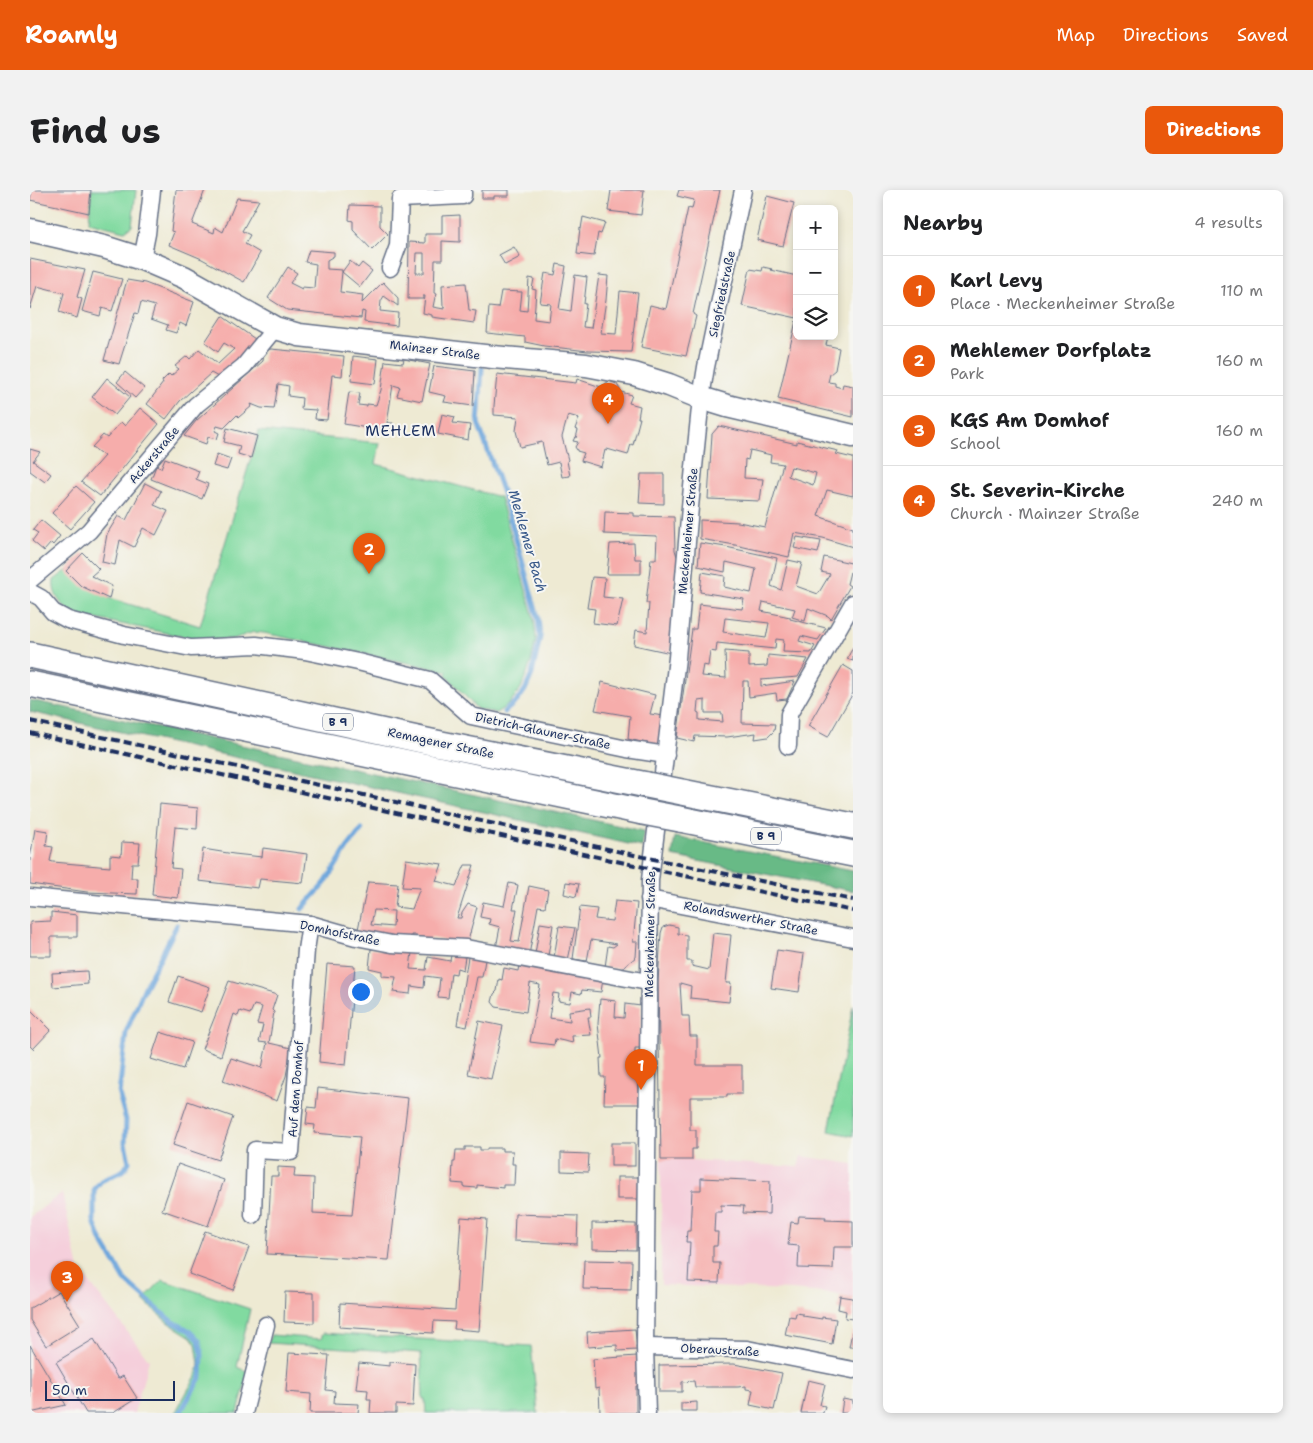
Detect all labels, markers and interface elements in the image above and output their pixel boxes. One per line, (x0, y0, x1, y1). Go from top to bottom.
text: Roamly (25, 19, 118, 51)
text: Map (1057, 23, 1095, 47)
text: Directions (1123, 23, 1209, 47)
text: Saved (1237, 23, 1288, 47)
button: Directions (1145, 106, 1283, 154)
text: Find us (30, 107, 161, 154)
map controls (793, 205, 838, 340)
button: + (793, 205, 838, 250)
text: Nearby (903, 209, 983, 237)
text: 4 results (1194, 212, 1263, 233)
street label: Siegfriedstraße (705, 249, 739, 339)
button: − (793, 250, 838, 295)
text: Karl Levy (950, 268, 1043, 293)
text: 1 (915, 280, 923, 301)
text: 110 m (1220, 280, 1263, 301)
text: Place · Meckenheimer Straße (950, 293, 1175, 314)
button: layers (793, 295, 838, 340)
street label: Mainzer Straße (389, 337, 481, 364)
text: Mehlemer Dorfplatz (950, 338, 1152, 363)
text: 2 (913, 350, 925, 371)
text: 160 m (1216, 350, 1263, 371)
text: Park (950, 363, 984, 384)
pin: 4 (592, 383, 624, 424)
text: KGS Am Domhof (950, 408, 1109, 433)
text: 3 (913, 420, 925, 441)
text: 160 m (1216, 420, 1263, 441)
district label: MEHLEM (365, 421, 437, 441)
street label: Ackerstraße (125, 423, 183, 487)
text: School (950, 433, 1000, 454)
street label: Meckenheimer Straße (675, 467, 702, 595)
text: St. Severin-Kirche (950, 478, 1125, 503)
water label: Mehlemer Bach (505, 488, 551, 594)
text: 4 (913, 490, 925, 511)
text: 240 m (1211, 490, 1263, 511)
text: Church · Mainzer Straße (950, 503, 1140, 524)
pin: 2 (353, 533, 385, 574)
street label: Dietrich-Glauner-Straße (474, 709, 612, 753)
road number: B 9 (323, 714, 353, 730)
street label: Remagener Straße (386, 724, 496, 762)
road number: B 9 (751, 827, 781, 844)
street label: Meckenheimer Straße (641, 870, 659, 998)
street label: Rolandswerther Straße (683, 897, 820, 939)
street label: Domhofstraße (298, 917, 382, 949)
your location (348, 979, 374, 1005)
street label: Auf dem Domhof (285, 1039, 307, 1138)
pin: 1 (625, 1049, 657, 1090)
pin: 3 (51, 1261, 83, 1302)
street label: Oberaustraße (680, 1340, 760, 1360)
scale bar (45, 1378, 175, 1401)
text: 50 m (52, 1381, 87, 1399)

